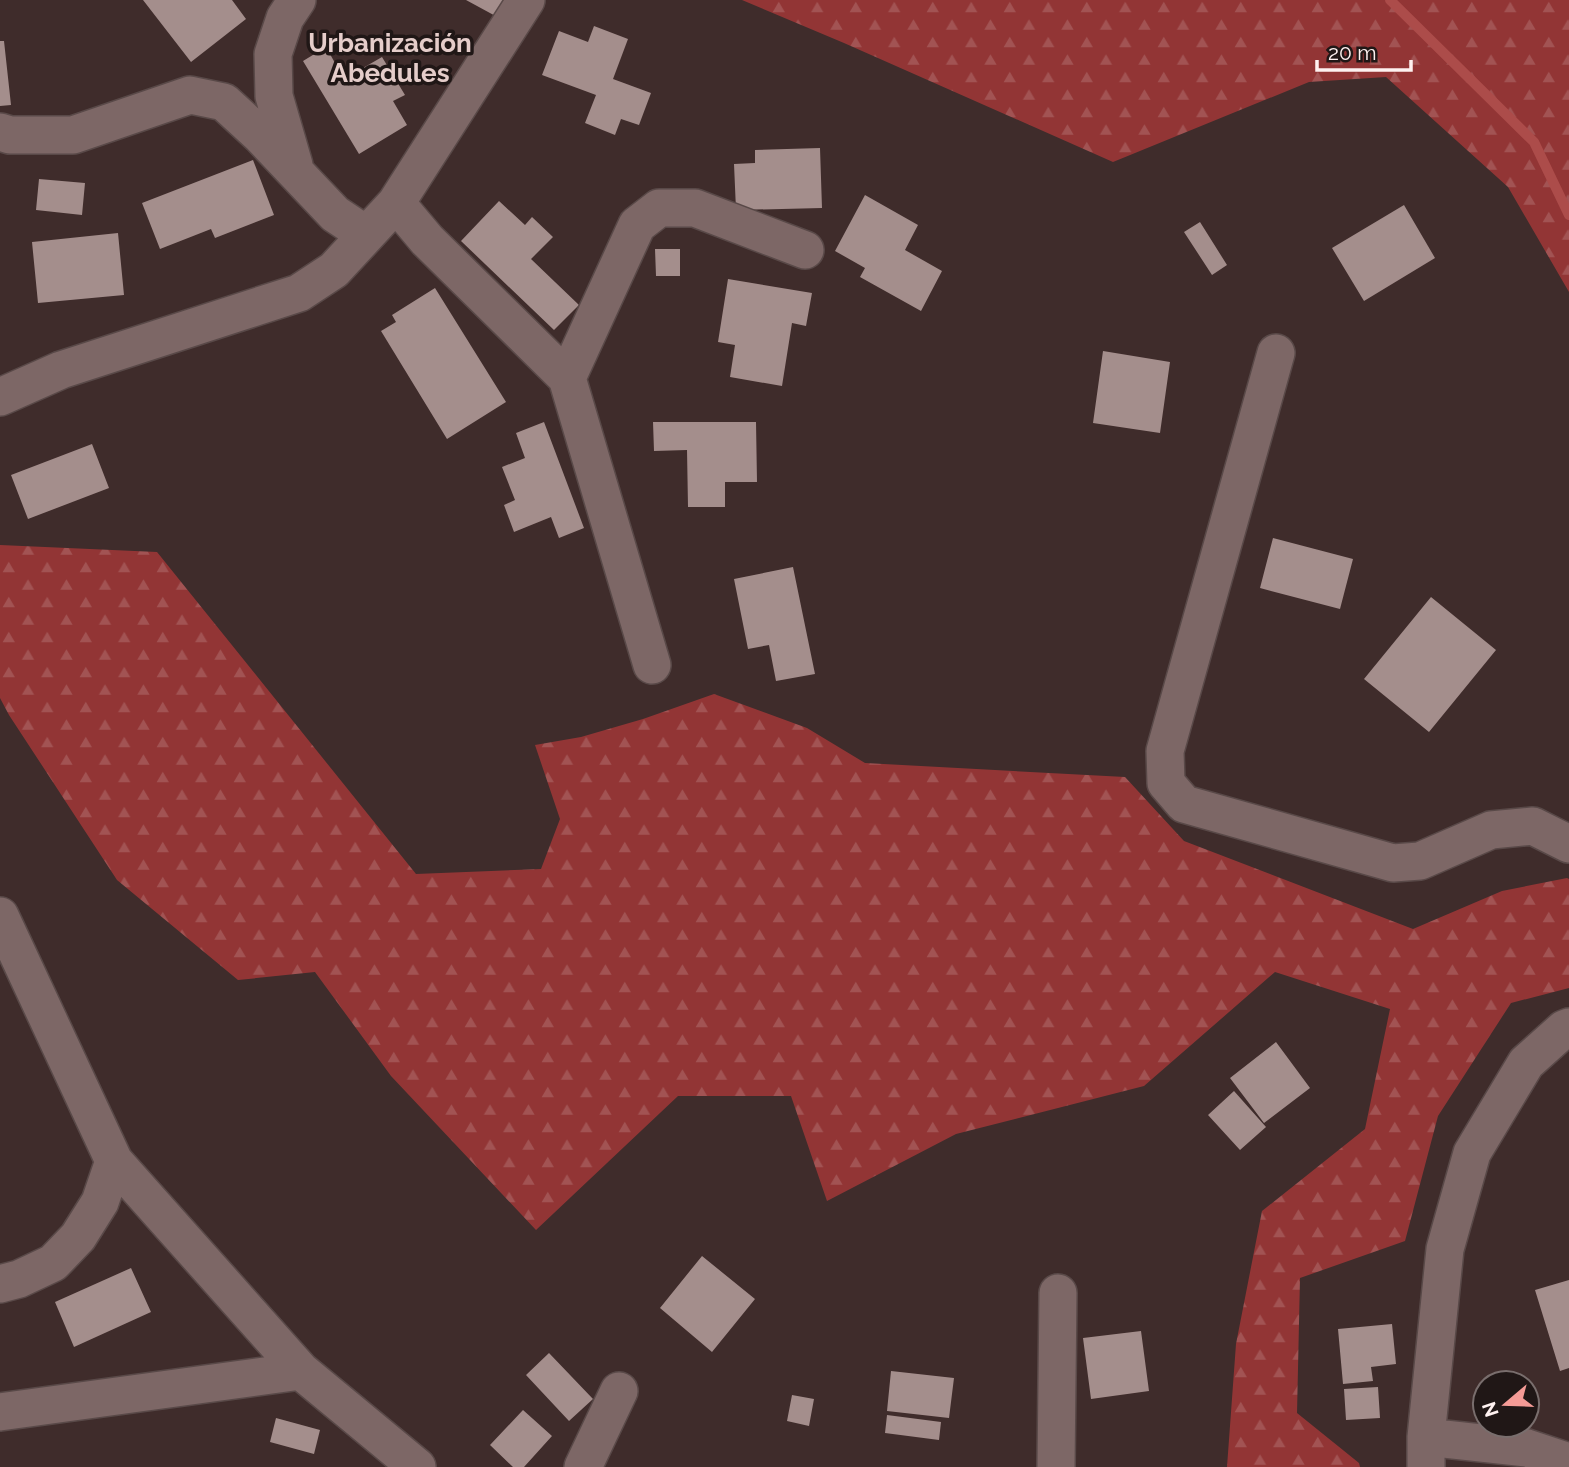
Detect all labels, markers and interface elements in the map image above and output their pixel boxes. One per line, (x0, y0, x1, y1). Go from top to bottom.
district label: Urbanización Abedules (308, 28, 472, 88)
scale bar (1317, 28, 1412, 72)
text: 20 m (1328, 40, 1376, 65)
north arrow (1471, 1369, 1541, 1439)
text: N (1477, 1399, 1503, 1420)

